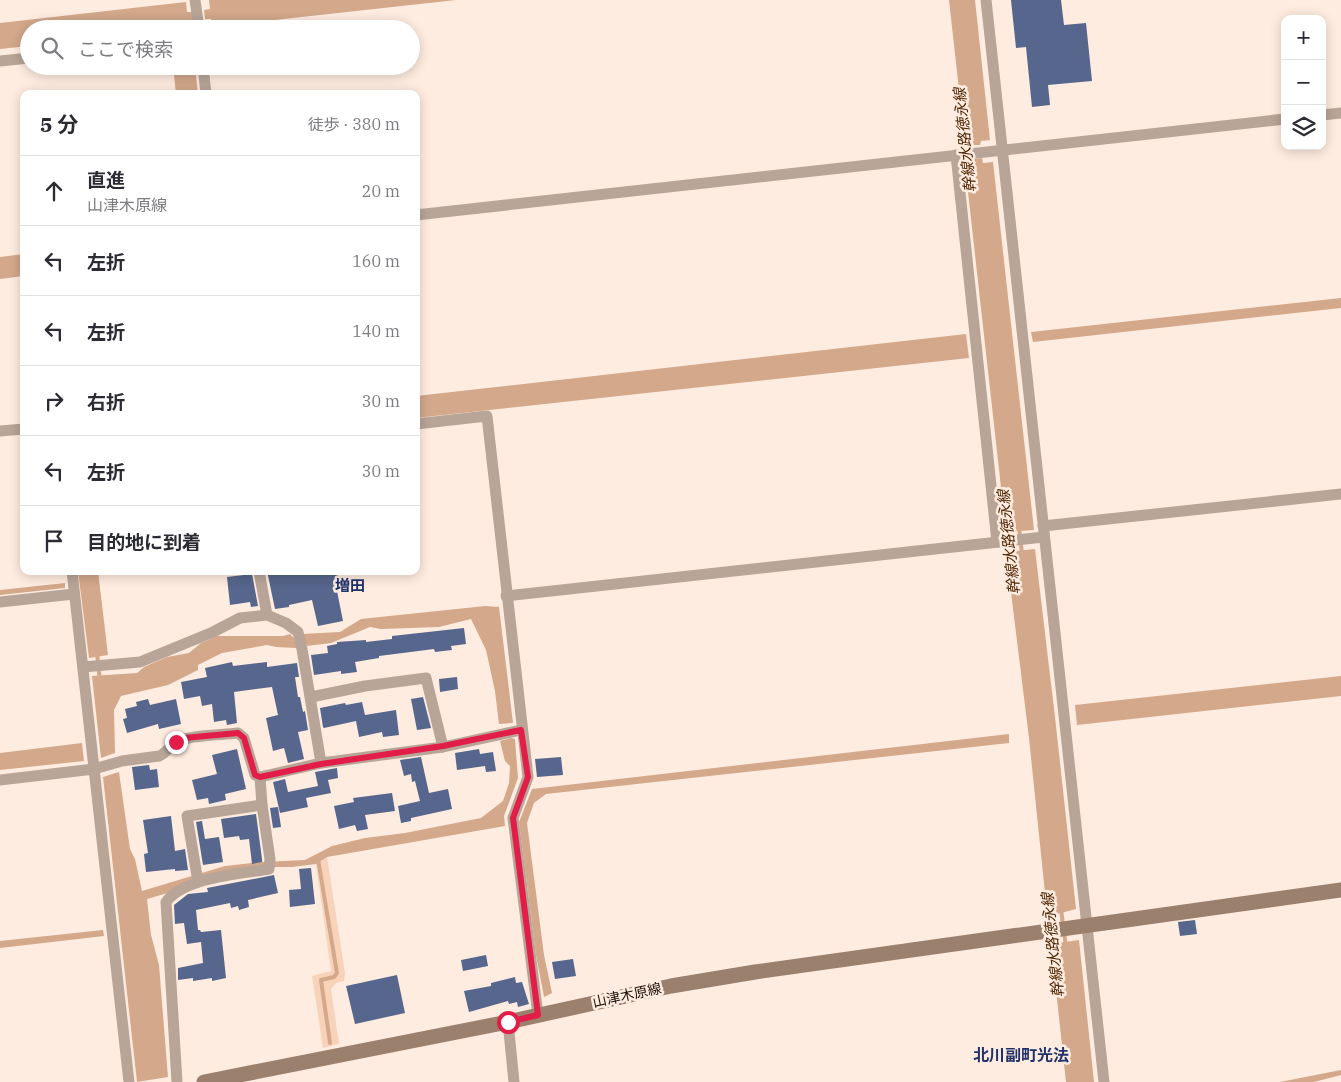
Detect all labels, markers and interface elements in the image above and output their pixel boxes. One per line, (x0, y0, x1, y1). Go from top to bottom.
map controls (1281, 15, 1326, 150)
button: + (1281, 15, 1326, 60)
search box (20, 20, 420, 75)
icon: search (38, 34, 66, 62)
text: ここで検索 (78, 37, 173, 61)
button: − (1281, 60, 1326, 105)
water label: 幹線水路徳永線 (949, 85, 979, 193)
button: layers (1281, 105, 1326, 150)
text: 5 分 (40, 110, 78, 138)
text: 徒歩 · 380 m (308, 114, 400, 134)
text: 直進 (87, 168, 125, 192)
icon: ahead (40, 177, 68, 205)
text: 20 m (362, 181, 400, 201)
text: 山津木原線 (87, 195, 167, 215)
icon: left (40, 247, 68, 275)
text: 左折 (87, 250, 125, 274)
text: 160 m (352, 251, 400, 271)
icon: left (40, 317, 68, 345)
text: 左折 (87, 320, 125, 344)
text: 140 m (352, 321, 400, 341)
icon: right (40, 387, 68, 415)
text: 右折 (87, 390, 125, 414)
text: 30 m (362, 391, 400, 411)
icon: left (40, 457, 68, 485)
text: 左折 (87, 460, 125, 484)
text: 30 m (362, 461, 400, 481)
water label: 幹線水路徳永線 (993, 487, 1023, 595)
icon: arrive (40, 527, 68, 555)
text: 目的地に到着 (87, 530, 201, 554)
district label: 増田 (335, 576, 365, 595)
route end (165, 731, 188, 754)
water label: 幹線水路徳永線 (1037, 890, 1067, 998)
street label: 山津木原線 (591, 979, 663, 1011)
route start (497, 1011, 520, 1034)
district label: 北川副町光法 (973, 1045, 1069, 1065)

